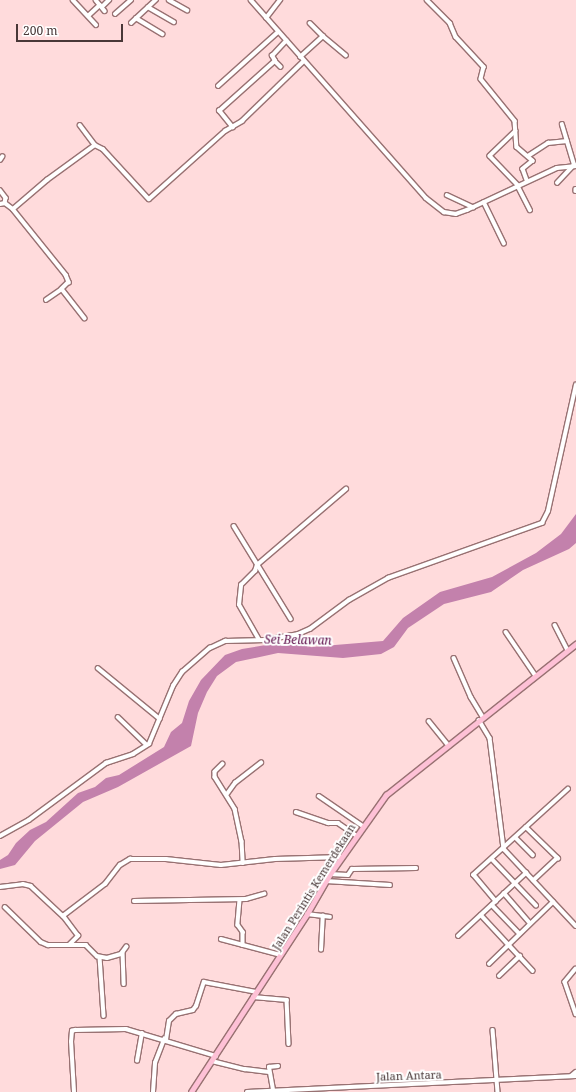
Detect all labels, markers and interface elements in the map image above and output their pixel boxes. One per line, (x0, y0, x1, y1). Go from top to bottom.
scale bar (18, 16, 125, 42)
text: 200 m (23, 22, 58, 39)
water label: Sei Belawan (264, 632, 332, 648)
street label: Jalan Perintis Kemerdekaan (270, 821, 358, 953)
street label: Jalan Antara (376, 1068, 442, 1084)

